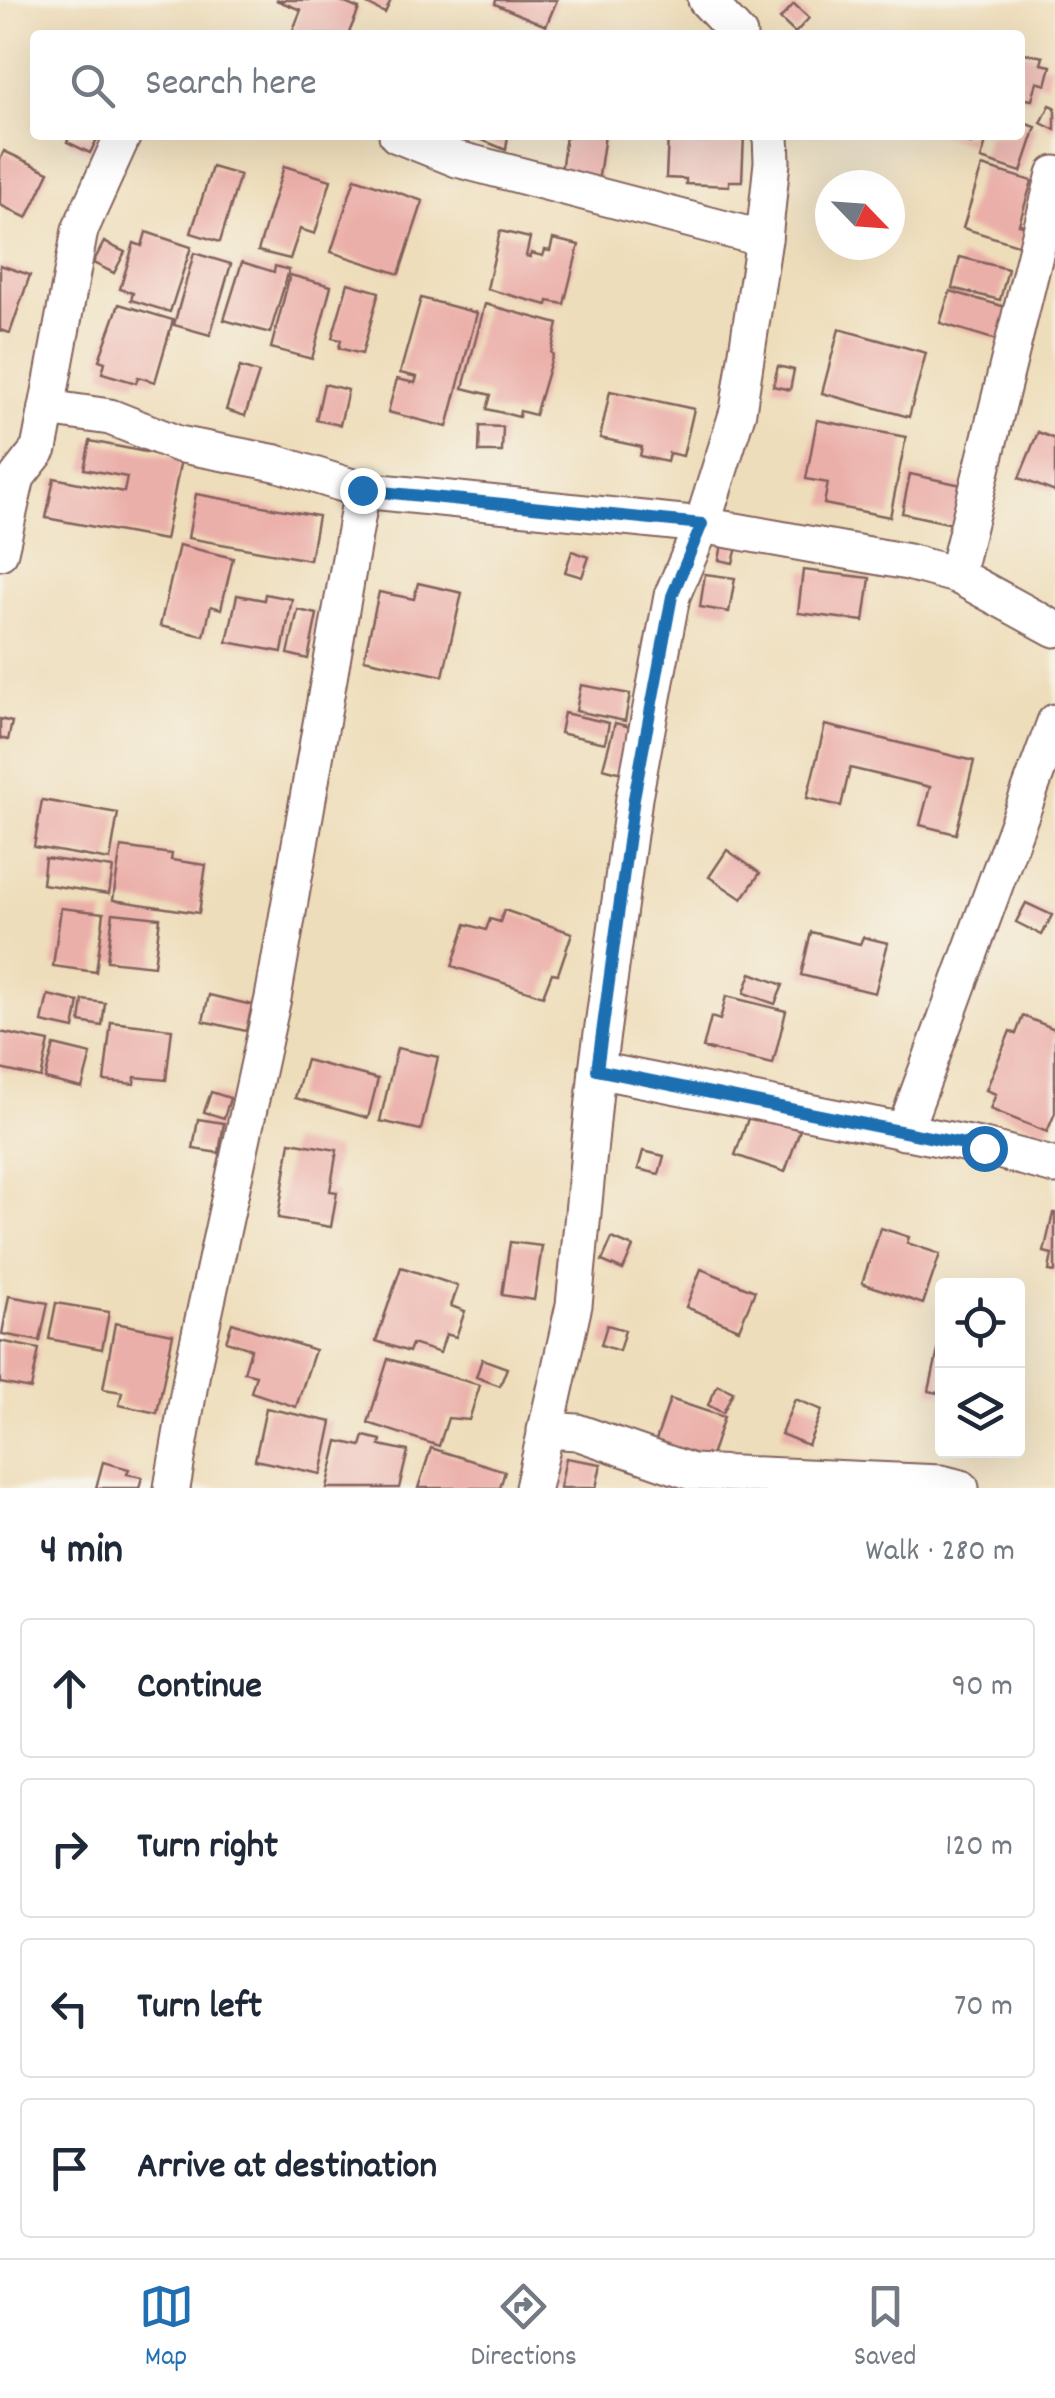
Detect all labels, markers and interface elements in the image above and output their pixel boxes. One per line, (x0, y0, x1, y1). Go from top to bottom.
search box (30, 30, 1025, 140)
icon: search (65, 58, 120, 113)
text: Search here (145, 58, 317, 113)
north arrow (815, 170, 905, 260)
route end (340, 468, 386, 514)
route start (962, 1126, 1008, 1172)
map controls (935, 1278, 1025, 1458)
button: locate (935, 1278, 1025, 1368)
button: layers (935, 1368, 1025, 1458)
text: 4 min (40, 1523, 123, 1583)
text: Walk · 280 m (865, 1530, 1015, 1576)
icon: ahead (42, 1661, 97, 1716)
text: Continue (137, 1661, 262, 1716)
text: 90 m (952, 1665, 1013, 1711)
icon: right (42, 1821, 97, 1876)
text: Turn right (137, 1821, 278, 1876)
text: 120 m (945, 1825, 1013, 1871)
icon: left (42, 1981, 97, 2036)
text: Turn left (137, 1981, 262, 2036)
text: 70 m (954, 1985, 1013, 2031)
icon: arrive (42, 2141, 97, 2196)
text: Arrive at destination (137, 2141, 437, 2196)
tab: Map (139, 2279, 194, 2379)
tab: Directions (471, 2279, 577, 2379)
tab: Saved (854, 2279, 916, 2379)

